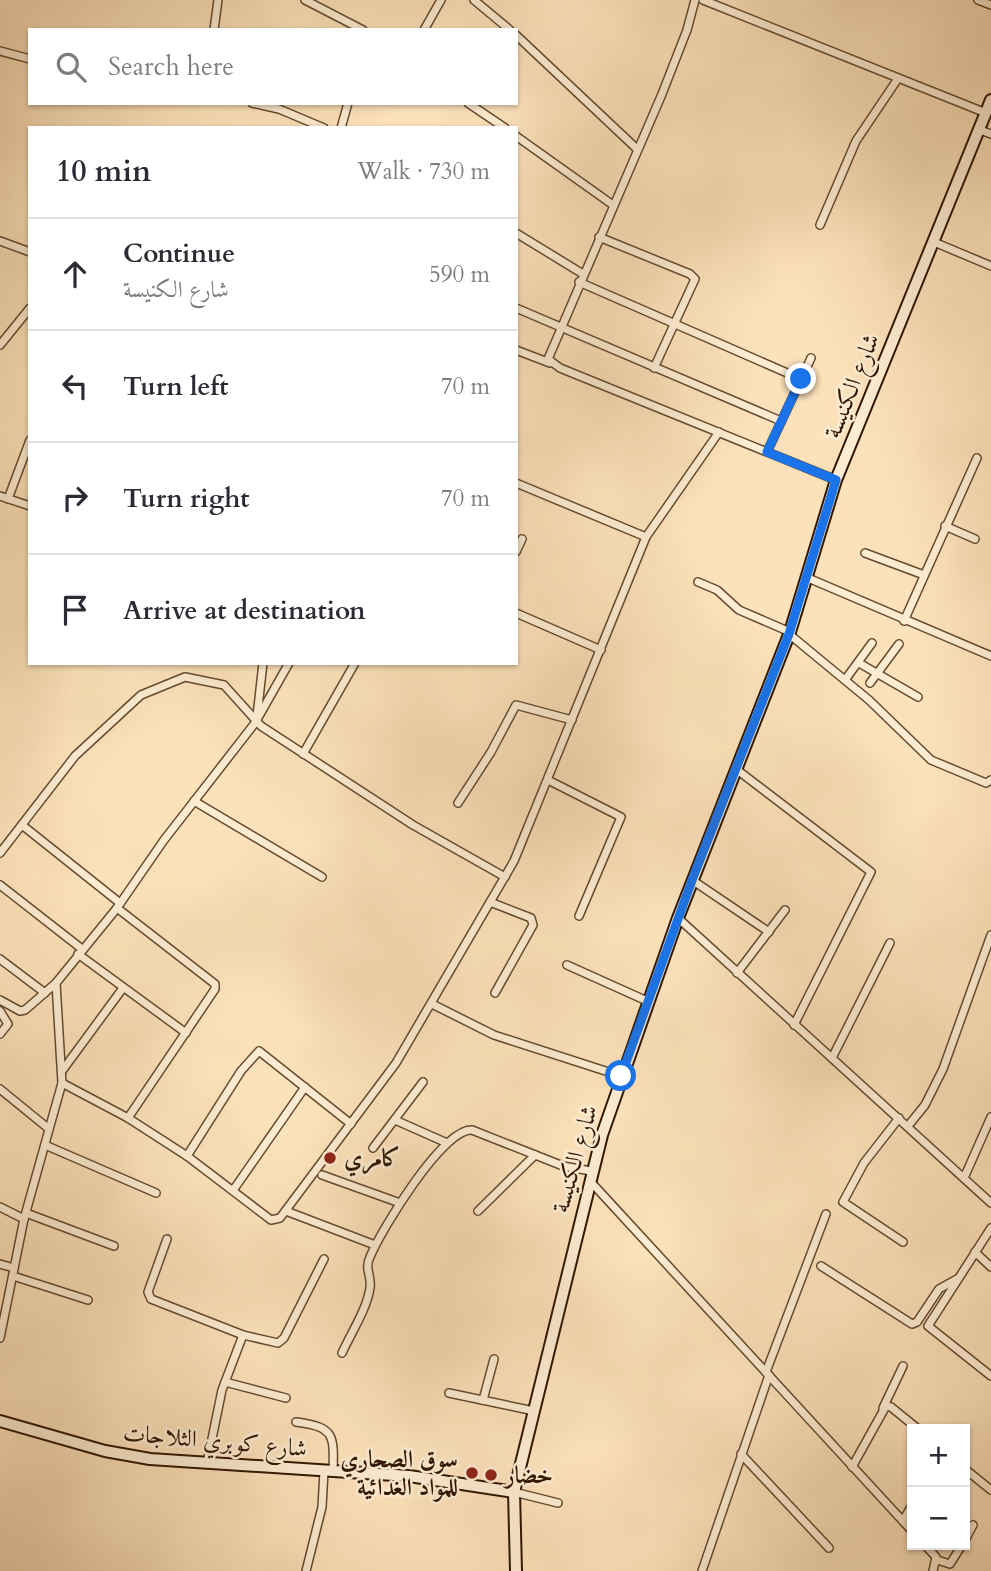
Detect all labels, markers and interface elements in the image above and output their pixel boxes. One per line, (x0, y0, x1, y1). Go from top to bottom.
search box (28, 28, 518, 105)
icon: search (52, 48, 90, 86)
text: Search here (108, 49, 234, 84)
text: 10 min (56, 151, 151, 192)
text: Walk · 730 m (357, 156, 490, 187)
text: Continue (123, 236, 235, 271)
icon: ahead (56, 255, 94, 293)
text: 590 m (429, 259, 490, 290)
text: شارع الكنيسة (123, 274, 229, 305)
street label: شارع الكنيسة (816, 329, 891, 445)
route end (785, 363, 816, 394)
icon: left (56, 367, 94, 405)
text: Turn left (123, 369, 228, 404)
text: 70 m (441, 371, 490, 402)
icon: right (56, 479, 94, 517)
text: Turn right (123, 481, 250, 516)
text: 70 m (441, 483, 490, 514)
icon: arrive (56, 591, 94, 629)
text: Arrive at destination (123, 593, 366, 628)
route start (605, 1060, 636, 1091)
street label: شارع الكنيسة (544, 1101, 609, 1217)
place label: كامري (344, 1142, 401, 1177)
marker: كامري (322, 1150, 338, 1166)
street label: شارع كوبري الثلاجات (121, 1417, 308, 1468)
map controls (907, 1424, 970, 1550)
button: + (907, 1424, 970, 1487)
place label: سوق الصحاري للمواد الغدائية (340, 1443, 458, 1504)
place label: خضار (502, 1459, 553, 1492)
marker: سوق الصحاري للمواد الغدائية (464, 1465, 480, 1481)
marker: خضار (483, 1467, 499, 1483)
button: − (907, 1487, 970, 1550)

